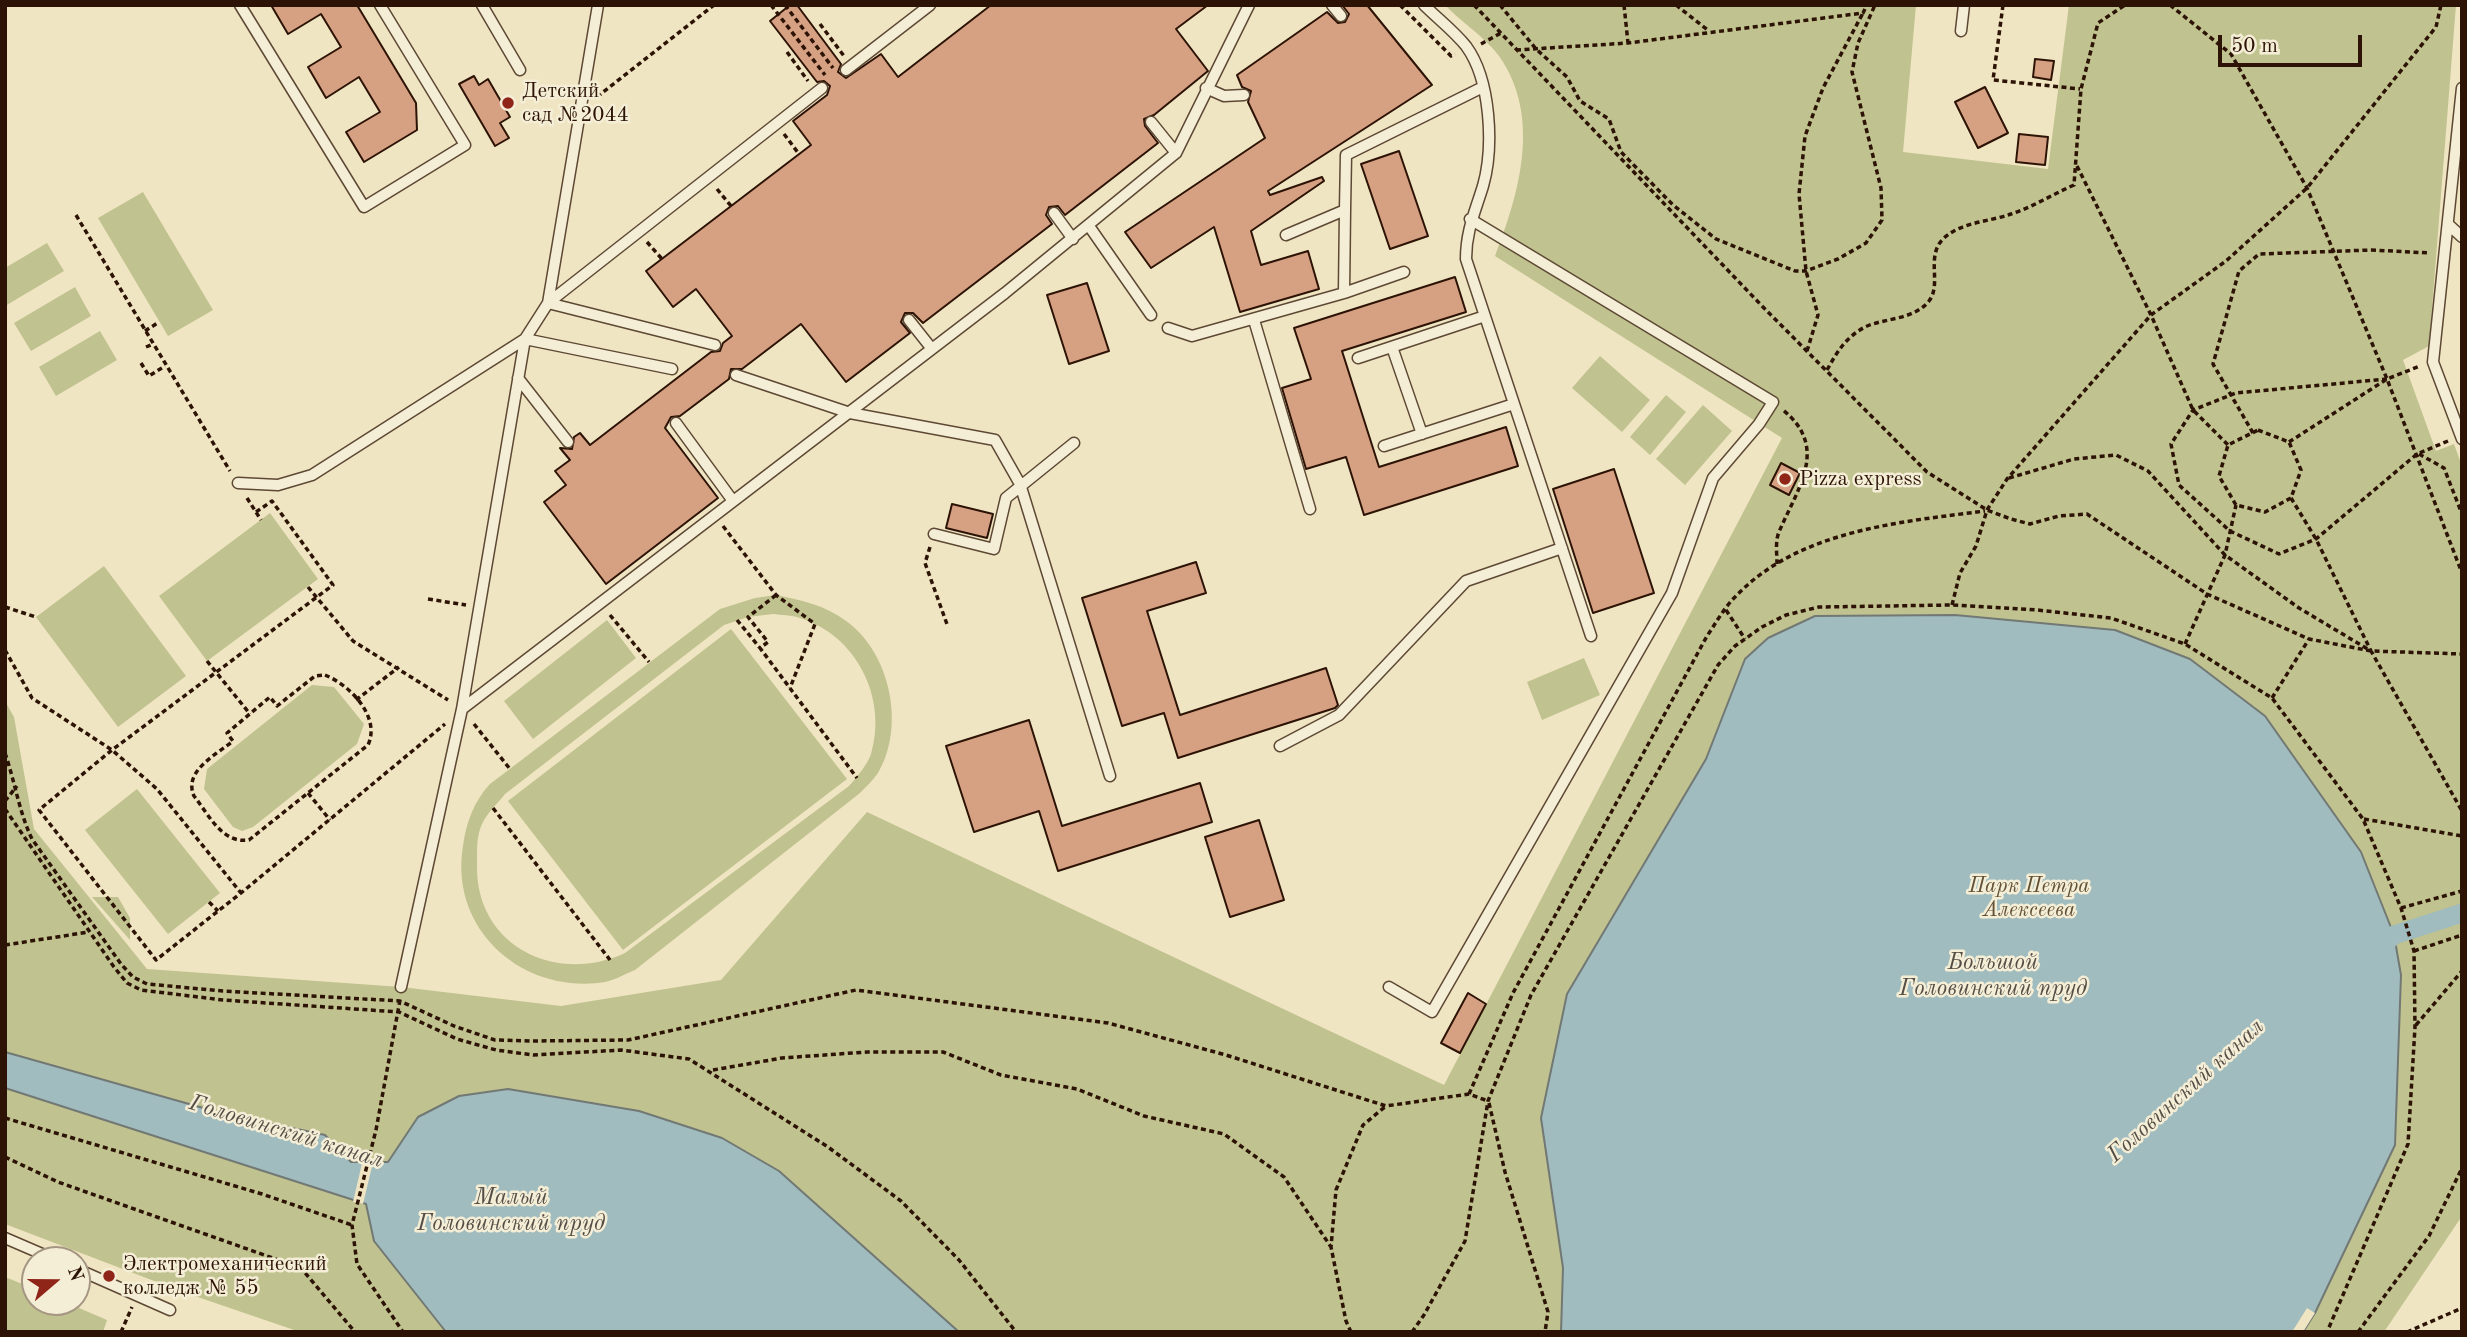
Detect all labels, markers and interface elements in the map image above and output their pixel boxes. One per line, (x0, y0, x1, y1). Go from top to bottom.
scale bar (2222, 21, 2366, 65)
text: 50 m (2231, 36, 2278, 57)
place label: Детский сад №2044 (522, 78, 629, 128)
marker: Детский сад №2044 (500, 95, 516, 111)
place label: Pizza express (1799, 466, 1922, 492)
marker: Pizza express (1777, 471, 1793, 487)
park label: Парк Петра Алексеева (1968, 873, 2090, 923)
water label: Большой Головинский пруд (1899, 949, 2087, 1003)
water label: Головинский канал (2102, 1013, 2270, 1169)
water label: Головинский канал (186, 1089, 386, 1175)
water label: Малый Головинский пруд (417, 1184, 605, 1238)
north arrow (21, 1246, 91, 1316)
place label: Электромеханический колледж № 55 (123, 1251, 327, 1301)
text: N (63, 1264, 86, 1284)
marker: Электромеханический колледж № 55 (101, 1268, 117, 1284)

